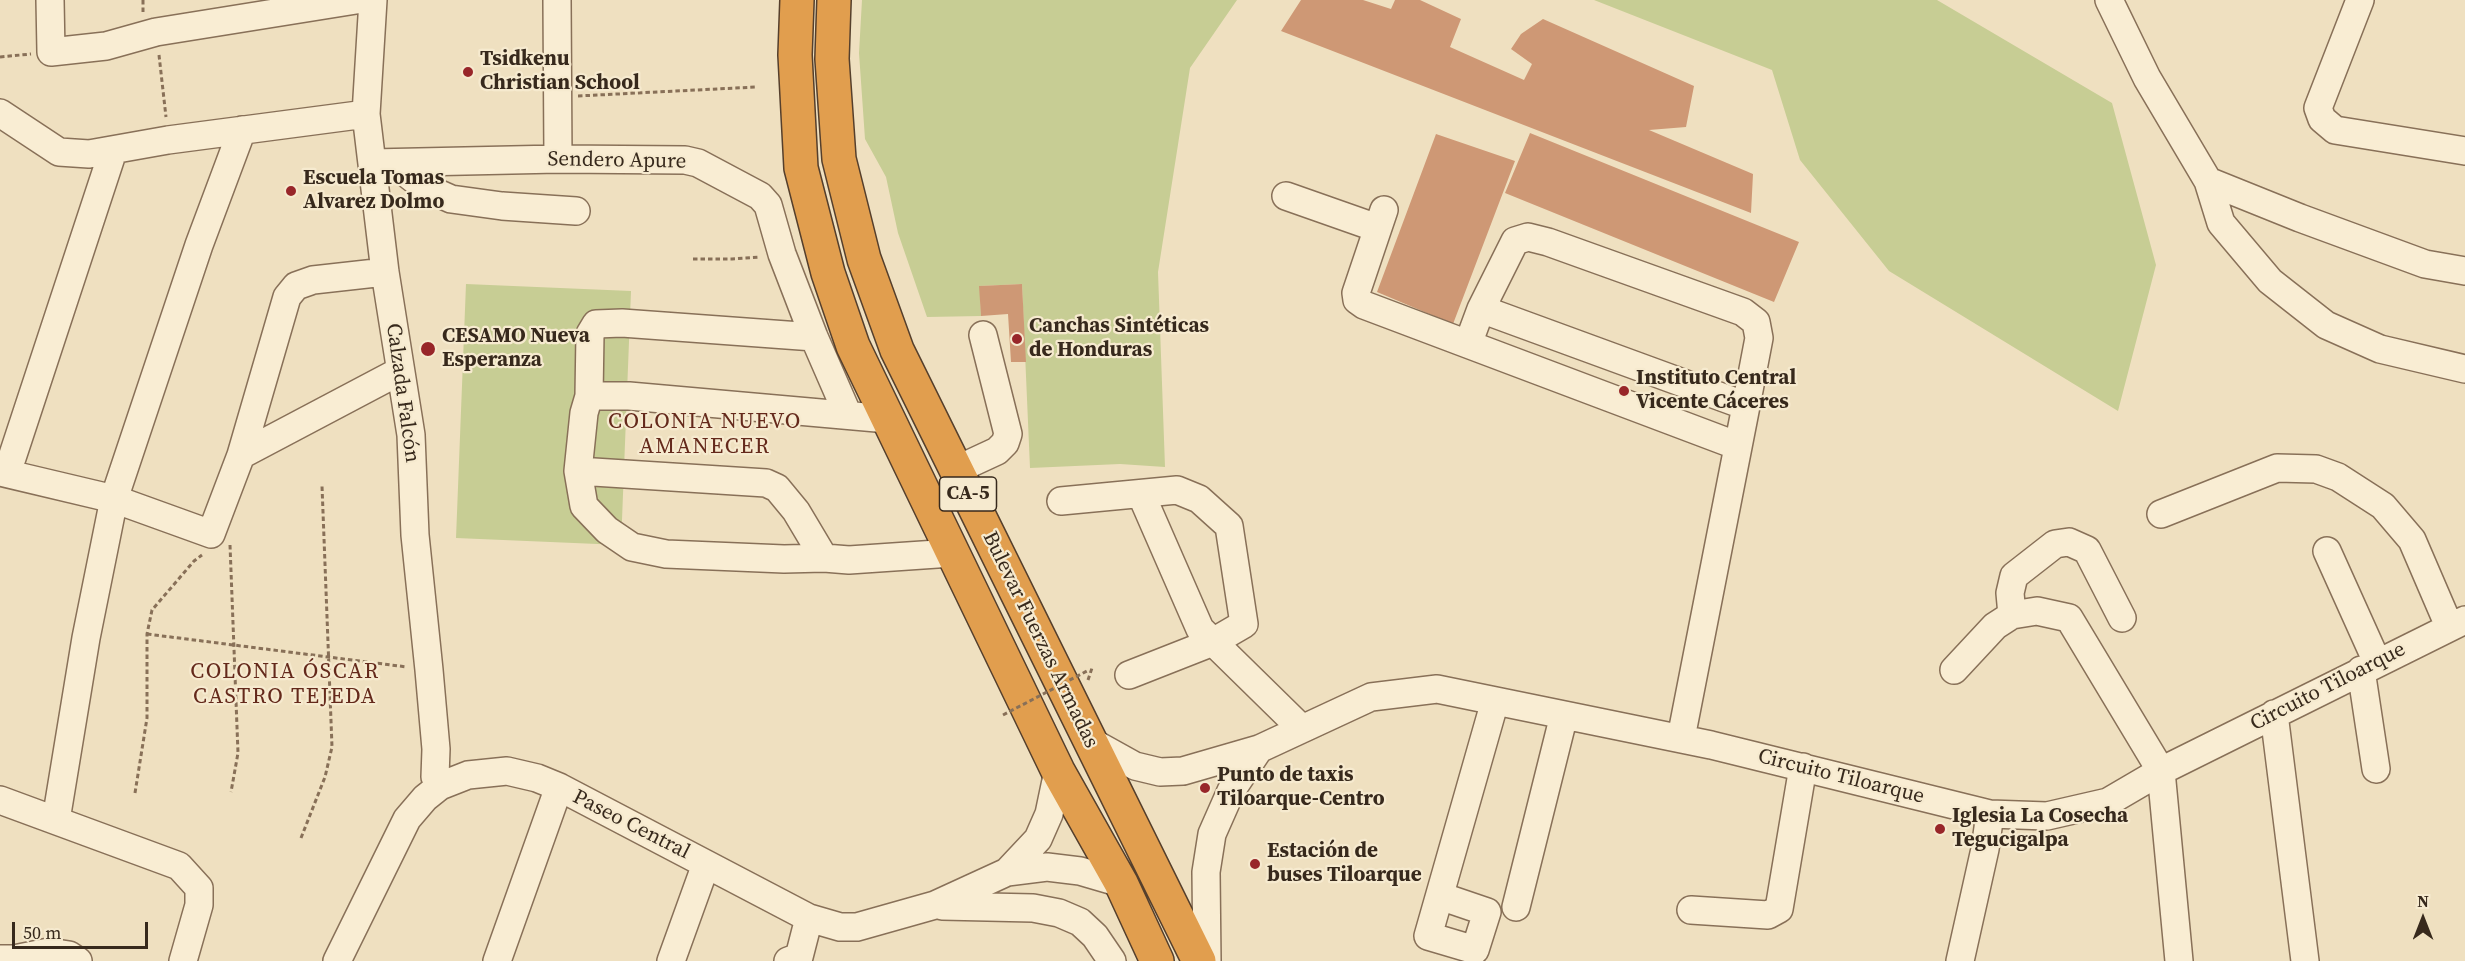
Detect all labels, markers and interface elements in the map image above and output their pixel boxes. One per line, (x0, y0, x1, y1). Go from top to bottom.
place label: Tsidkenu Christian School (480, 47, 640, 97)
marker: Tsidkenu Christian School (461, 65, 475, 79)
street label: Sendero Apure (547, 147, 687, 175)
place label: Escuela Tomas Alvarez Dolmo (303, 166, 444, 216)
marker: Escuela Tomas Alvarez Dolmo (284, 184, 298, 198)
place label: Canchas Sintéticas de Honduras (1029, 314, 1209, 364)
street label: Calzada Falcón (380, 322, 424, 464)
place label: CESAMO Nueva Esperanza (442, 324, 590, 374)
marker: Canchas Sintéticas de Honduras (1010, 332, 1024, 346)
marker: CESAMO Nueva Esperanza (419, 340, 437, 358)
place label: Instituto Central Vicente Cáceres (1636, 366, 1796, 416)
marker: Instituto Central Vicente Cáceres (1617, 384, 1631, 398)
district label: COLONIA NUEVO AMANECER (608, 409, 802, 460)
road number: CA-5 (940, 477, 996, 511)
street label: Bulevar Fuerzas Armadas (977, 528, 1103, 752)
street label: Circuito Tiloarque (2246, 637, 2410, 737)
district label: COLONIA ÓSCAR CASTRO TEJEDA (190, 659, 380, 710)
street label: Circuito Tiloarque (1755, 744, 1927, 810)
place label: Punto de taxis Tiloarque-Centro (1217, 763, 1385, 813)
marker: Punto de taxis Tiloarque-Centro (1198, 781, 1212, 795)
street label: Paseo Central (568, 785, 694, 865)
place label: Iglesia La Cosecha Tegucigalpa (1952, 804, 2128, 854)
marker: Iglesia La Cosecha Tegucigalpa (1933, 822, 1947, 836)
place label: Estación de buses Tiloarque (1267, 839, 1422, 889)
marker: Estación de buses Tiloarque (1248, 857, 1262, 871)
north arrow (2393, 889, 2453, 949)
text: N (2417, 890, 2429, 912)
scale bar (15, 910, 152, 948)
text: 50 m (23, 920, 61, 945)

